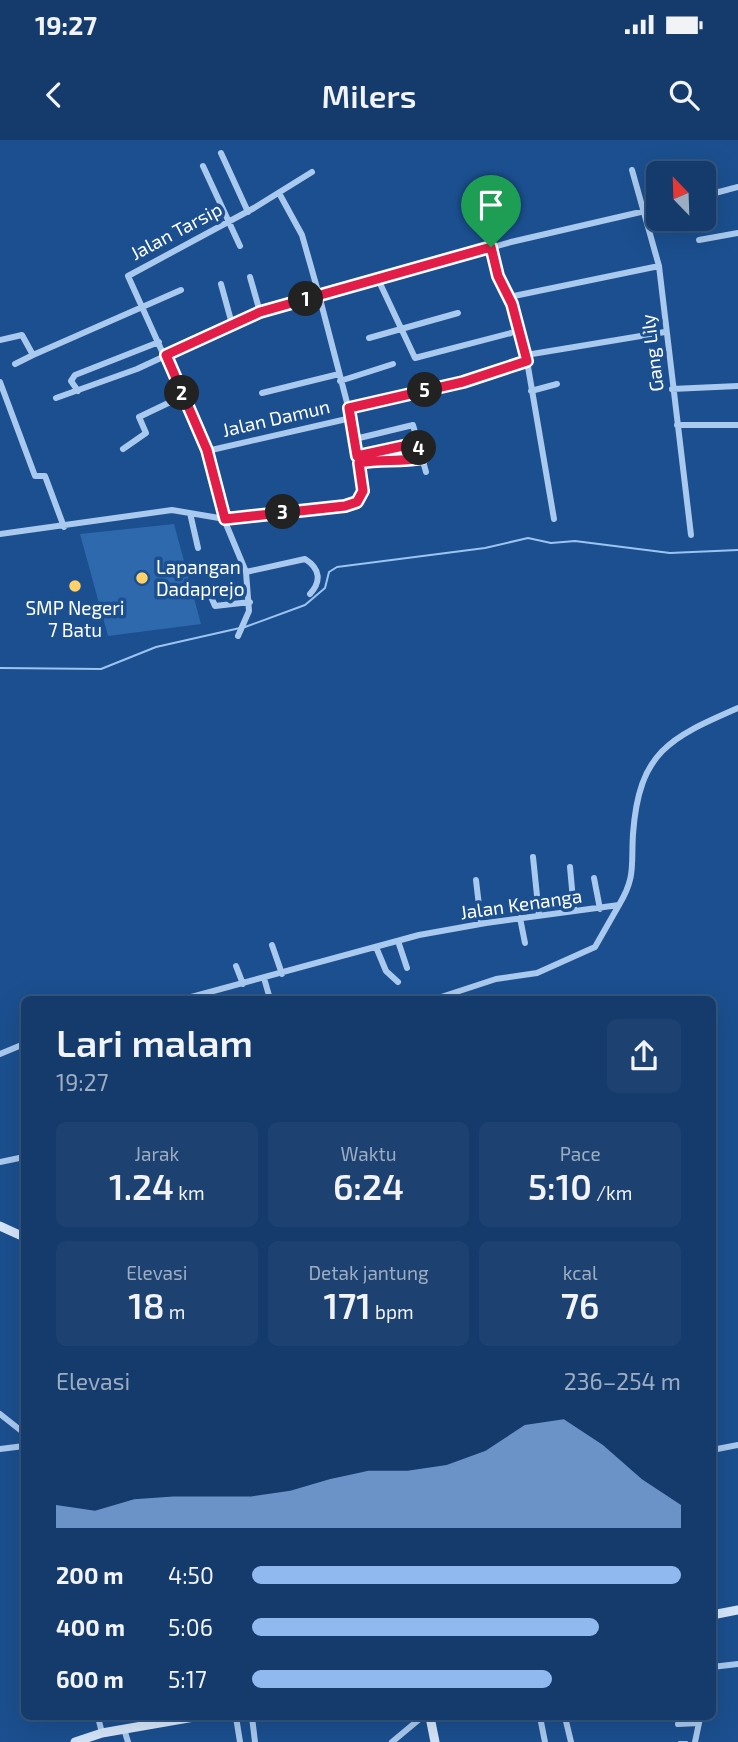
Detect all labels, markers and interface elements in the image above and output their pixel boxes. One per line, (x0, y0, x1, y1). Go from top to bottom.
text: 19:27 (35, 9, 97, 40)
icon: back (35, 76, 73, 114)
text: Milers (322, 76, 416, 114)
icon: search (665, 76, 703, 114)
north arrow (646, 161, 716, 231)
map controls (646, 161, 716, 231)
pin (461, 175, 521, 247)
icon: arrive (472, 186, 510, 224)
street label: Jalan Tarsip (126, 197, 226, 264)
pin: 1 (288, 282, 324, 316)
text: 1 (301, 287, 310, 310)
street label: Gang Lily (635, 313, 668, 393)
pin: 5 (408, 372, 442, 408)
pin: 2 (164, 376, 200, 410)
text: 5 (419, 378, 430, 401)
text: 2 (176, 381, 187, 404)
street label: Jalan Damun (220, 394, 332, 441)
pin: 4 (402, 430, 436, 466)
text: 4 (412, 436, 425, 459)
pin: 3 (266, 494, 300, 530)
text: 3 (277, 500, 288, 523)
place label: Lapangan Dadaprejo (156, 555, 245, 600)
marker: Lapangan Dadaprejo (134, 570, 150, 586)
marker: SMP Negeri 7 Batu (67, 578, 83, 594)
place label: SMP Negeri 7 Batu (25, 596, 125, 641)
street label: Jalan Kenanga (458, 884, 583, 923)
text: Lari malam (56, 1019, 253, 1065)
button: share (607, 1019, 681, 1093)
text: 19:27 (56, 1068, 108, 1096)
text: Jarak (135, 1142, 179, 1165)
text: Waktu (341, 1142, 396, 1165)
text: Pace (560, 1142, 601, 1165)
text: 1.24 (109, 1165, 174, 1207)
text: 6:24 (333, 1165, 404, 1207)
text: 5:10 (528, 1165, 592, 1207)
text: km (174, 1181, 205, 1204)
text: /km (592, 1181, 632, 1204)
text: Elevasi (126, 1261, 187, 1284)
text: Detak jantung (308, 1261, 429, 1284)
text: kcal (563, 1261, 598, 1284)
text: 18 (128, 1284, 164, 1326)
text: 171 (323, 1284, 371, 1326)
text: 76 (561, 1284, 599, 1326)
text: m (164, 1300, 185, 1323)
text: bpm (371, 1300, 414, 1323)
text: Elevasi (56, 1367, 130, 1395)
text: 236–254 m (564, 1367, 681, 1395)
text: 200 m (56, 1561, 124, 1589)
text: 4:50 (168, 1561, 214, 1589)
text: 400 m (56, 1613, 125, 1641)
text: 5:06 (168, 1613, 213, 1641)
text: 600 m (56, 1665, 124, 1693)
text: 5:17 (168, 1665, 207, 1693)

